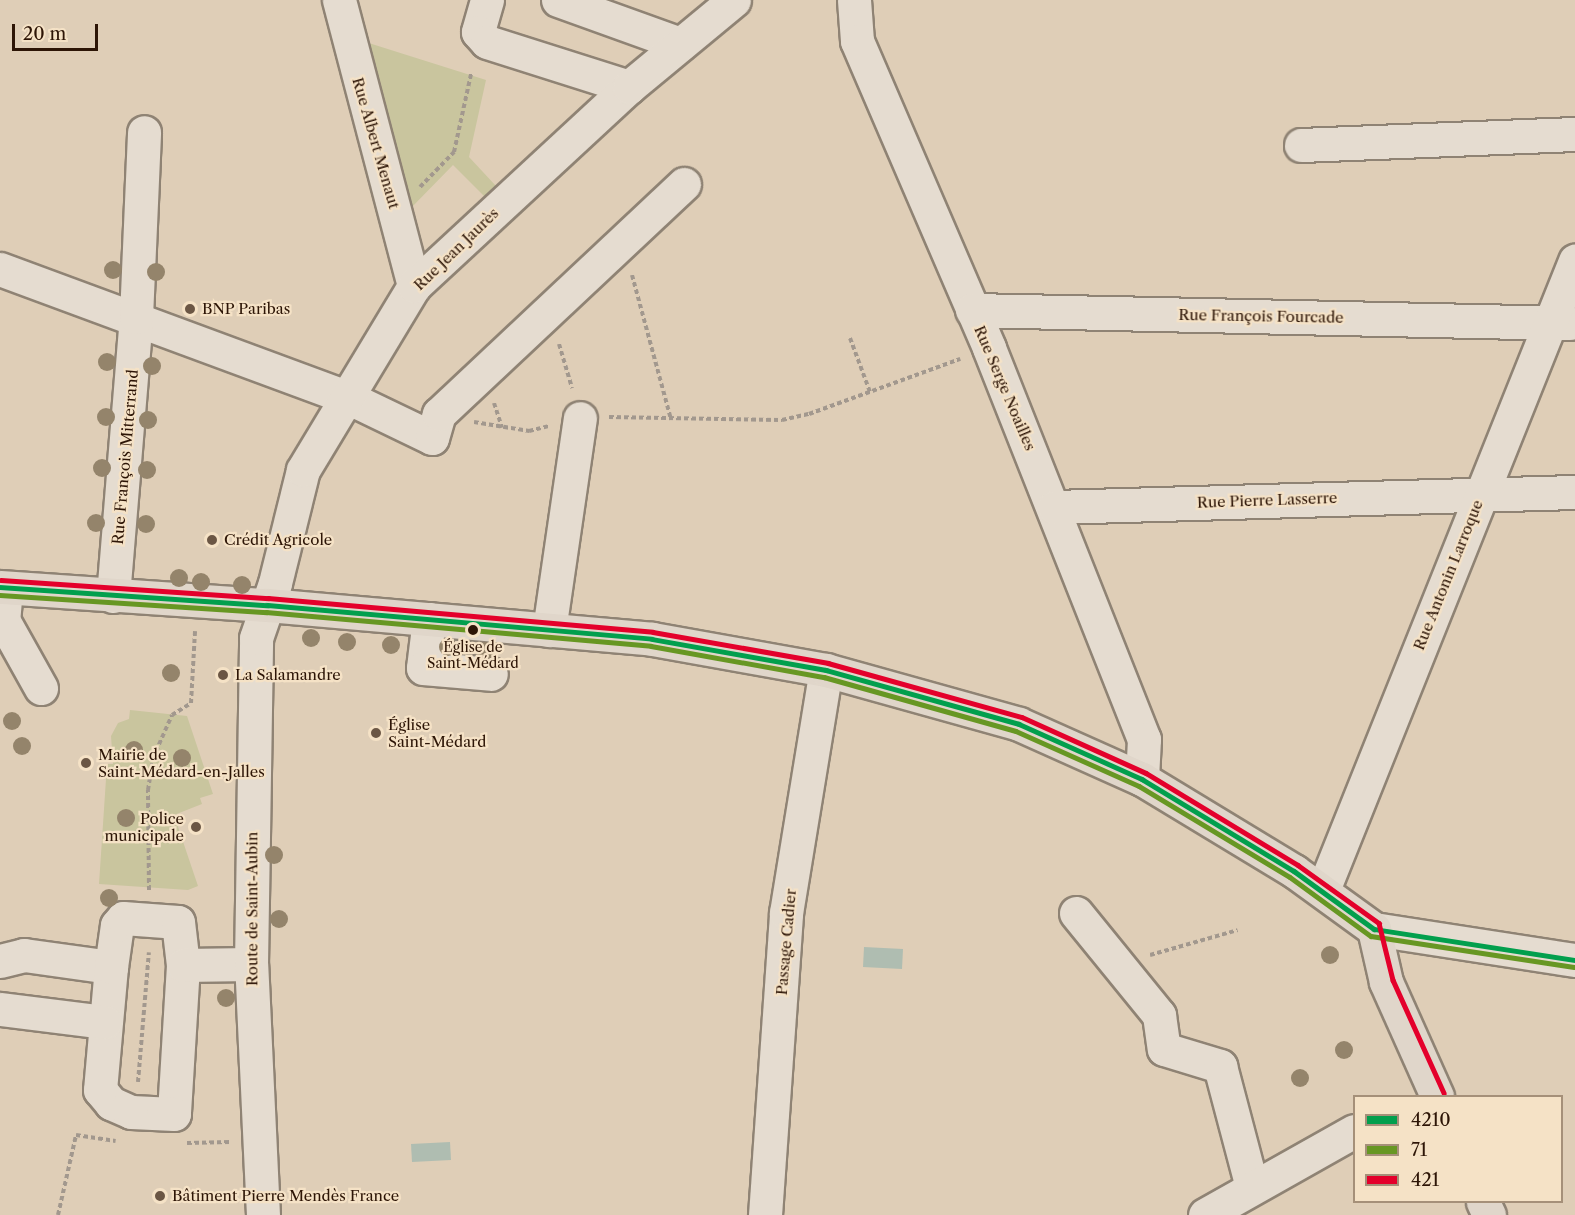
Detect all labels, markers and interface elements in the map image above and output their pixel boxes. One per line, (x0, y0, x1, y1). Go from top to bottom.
scale bar (15, 12, 100, 50)
text: 20 m (23, 23, 66, 45)
street label: Rue Albert Menaut (349, 75, 403, 211)
street label: Rue Jean Jaurès (410, 204, 502, 294)
place label: BNP Paribas (202, 300, 291, 318)
marker: BNP Paribas (183, 302, 197, 316)
street label: Rue François Fourcade (1178, 306, 1344, 326)
street label: Rue Serge Noailles (971, 323, 1039, 453)
street label: Rue François Mitterrand (108, 369, 142, 545)
street label: Rue Pierre Lasserre (1197, 489, 1337, 511)
street label: Rue Antonin Larroque (1409, 497, 1487, 653)
place label: Crédit Agricole (224, 531, 333, 549)
marker: Crédit Agricole (205, 533, 219, 547)
marker: Église de Saint-Médard (467, 624, 479, 636)
place label: Église de Saint-Médard (427, 639, 519, 672)
place label: La Salamandre (235, 666, 341, 684)
marker: La Salamandre (216, 668, 230, 682)
place label: Église Saint-Médard (388, 715, 486, 750)
marker: Église Saint-Médard (369, 726, 383, 740)
place label: Mairie de Saint-Médard-en-Jalles (98, 745, 265, 780)
marker: Mairie de Saint-Médard-en-Jalles (79, 756, 93, 770)
place label: Police municipale (104, 809, 184, 844)
marker: Police municipale (189, 820, 203, 834)
street label: Route de Saint-Aubin (243, 832, 261, 986)
street label: Passage Cadier (772, 888, 800, 996)
legend (1353, 1095, 1563, 1203)
text: 4210 (1411, 1109, 1451, 1131)
text: 71 (1411, 1139, 1427, 1161)
text: 421 (1411, 1169, 1439, 1191)
place label: Bâtiment Pierre Mendès France (172, 1187, 399, 1205)
marker: Bâtiment Pierre Mendès France (153, 1189, 167, 1203)

